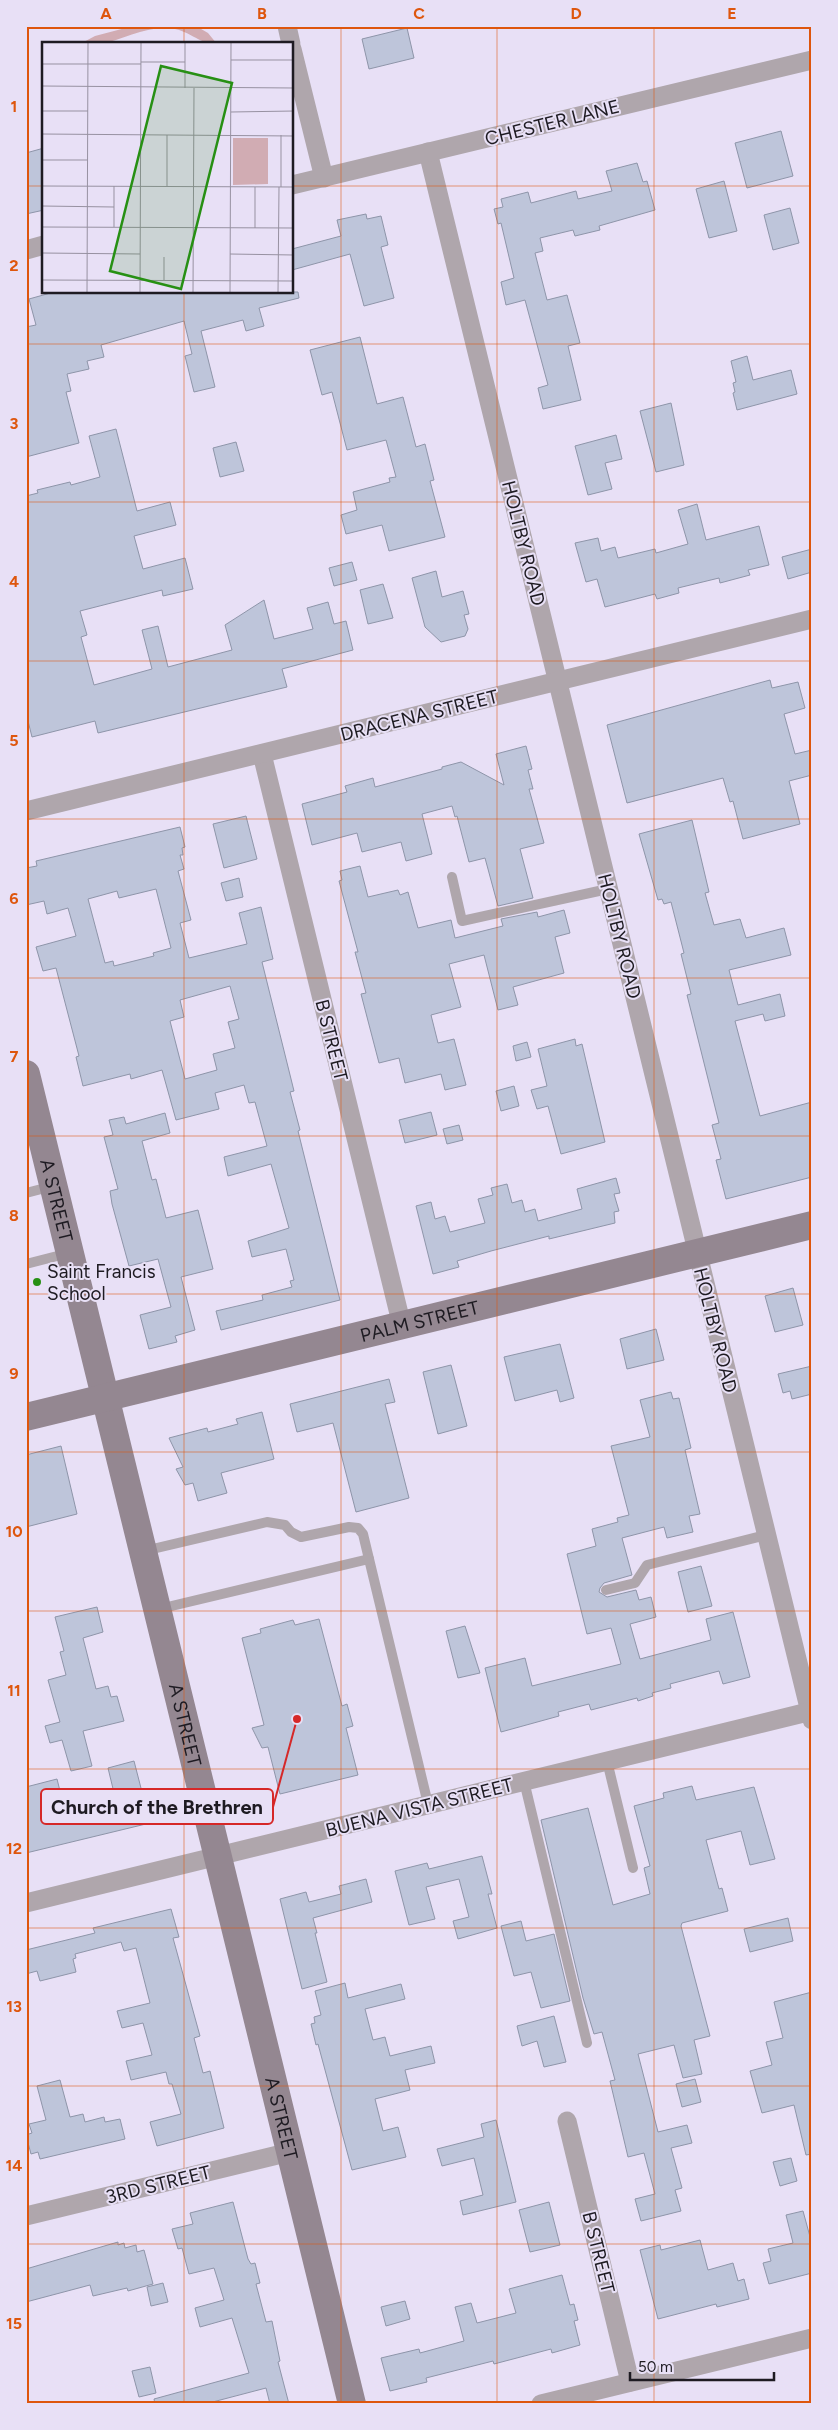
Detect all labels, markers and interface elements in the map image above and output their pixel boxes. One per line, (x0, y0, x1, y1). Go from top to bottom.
text: A (100, 4, 112, 23)
text: B (257, 4, 267, 23)
text: C (413, 4, 425, 23)
text: D (570, 4, 582, 23)
text: E (727, 4, 737, 23)
inset map (42, 42, 294, 294)
street label: CHESTER LANE (482, 95, 622, 150)
text: 1 (11, 97, 17, 116)
text: 2 (9, 256, 19, 275)
text: 3 (10, 414, 19, 433)
street label: HOLTBY ROAD (497, 478, 550, 608)
text: 4 (9, 572, 19, 591)
street label: DRACENA STREET (338, 685, 501, 746)
text: 5 (9, 731, 19, 750)
street label: HOLTBY ROAD (593, 871, 646, 1001)
text: 6 (9, 889, 19, 908)
street label: B STREET (310, 997, 353, 1084)
text: 7 (10, 1047, 19, 1066)
street label: A STREET (35, 1157, 78, 1245)
text: 8 (9, 1206, 19, 1225)
place label: Saint Francis School (47, 1260, 156, 1305)
street label: HOLTBY ROAD (689, 1265, 742, 1395)
marker: Saint Francis School (31, 1276, 43, 1288)
street label: PALM STREET (358, 1296, 482, 1347)
text: 9 (9, 1364, 19, 1383)
text: 10 (5, 1522, 23, 1541)
text: 11 (7, 1681, 21, 1700)
street label: A STREET (164, 1681, 206, 1769)
street label: BUENA VISTA STREET (323, 1773, 516, 1842)
callout: Church of the Brethren (41, 1789, 273, 1824)
text: Church of the Brethren (51, 1795, 263, 1819)
text: 12 (6, 1839, 22, 1858)
text: 13 (6, 1997, 22, 2016)
street label: A STREET (260, 2074, 303, 2163)
text: 14 (6, 2156, 22, 2175)
street label: 3RD STREET (103, 2160, 213, 2209)
street label: B STREET (577, 2209, 620, 2296)
text: 15 (6, 2314, 22, 2333)
scale bar (630, 2350, 774, 2382)
text: 50 m (638, 2358, 673, 2376)

